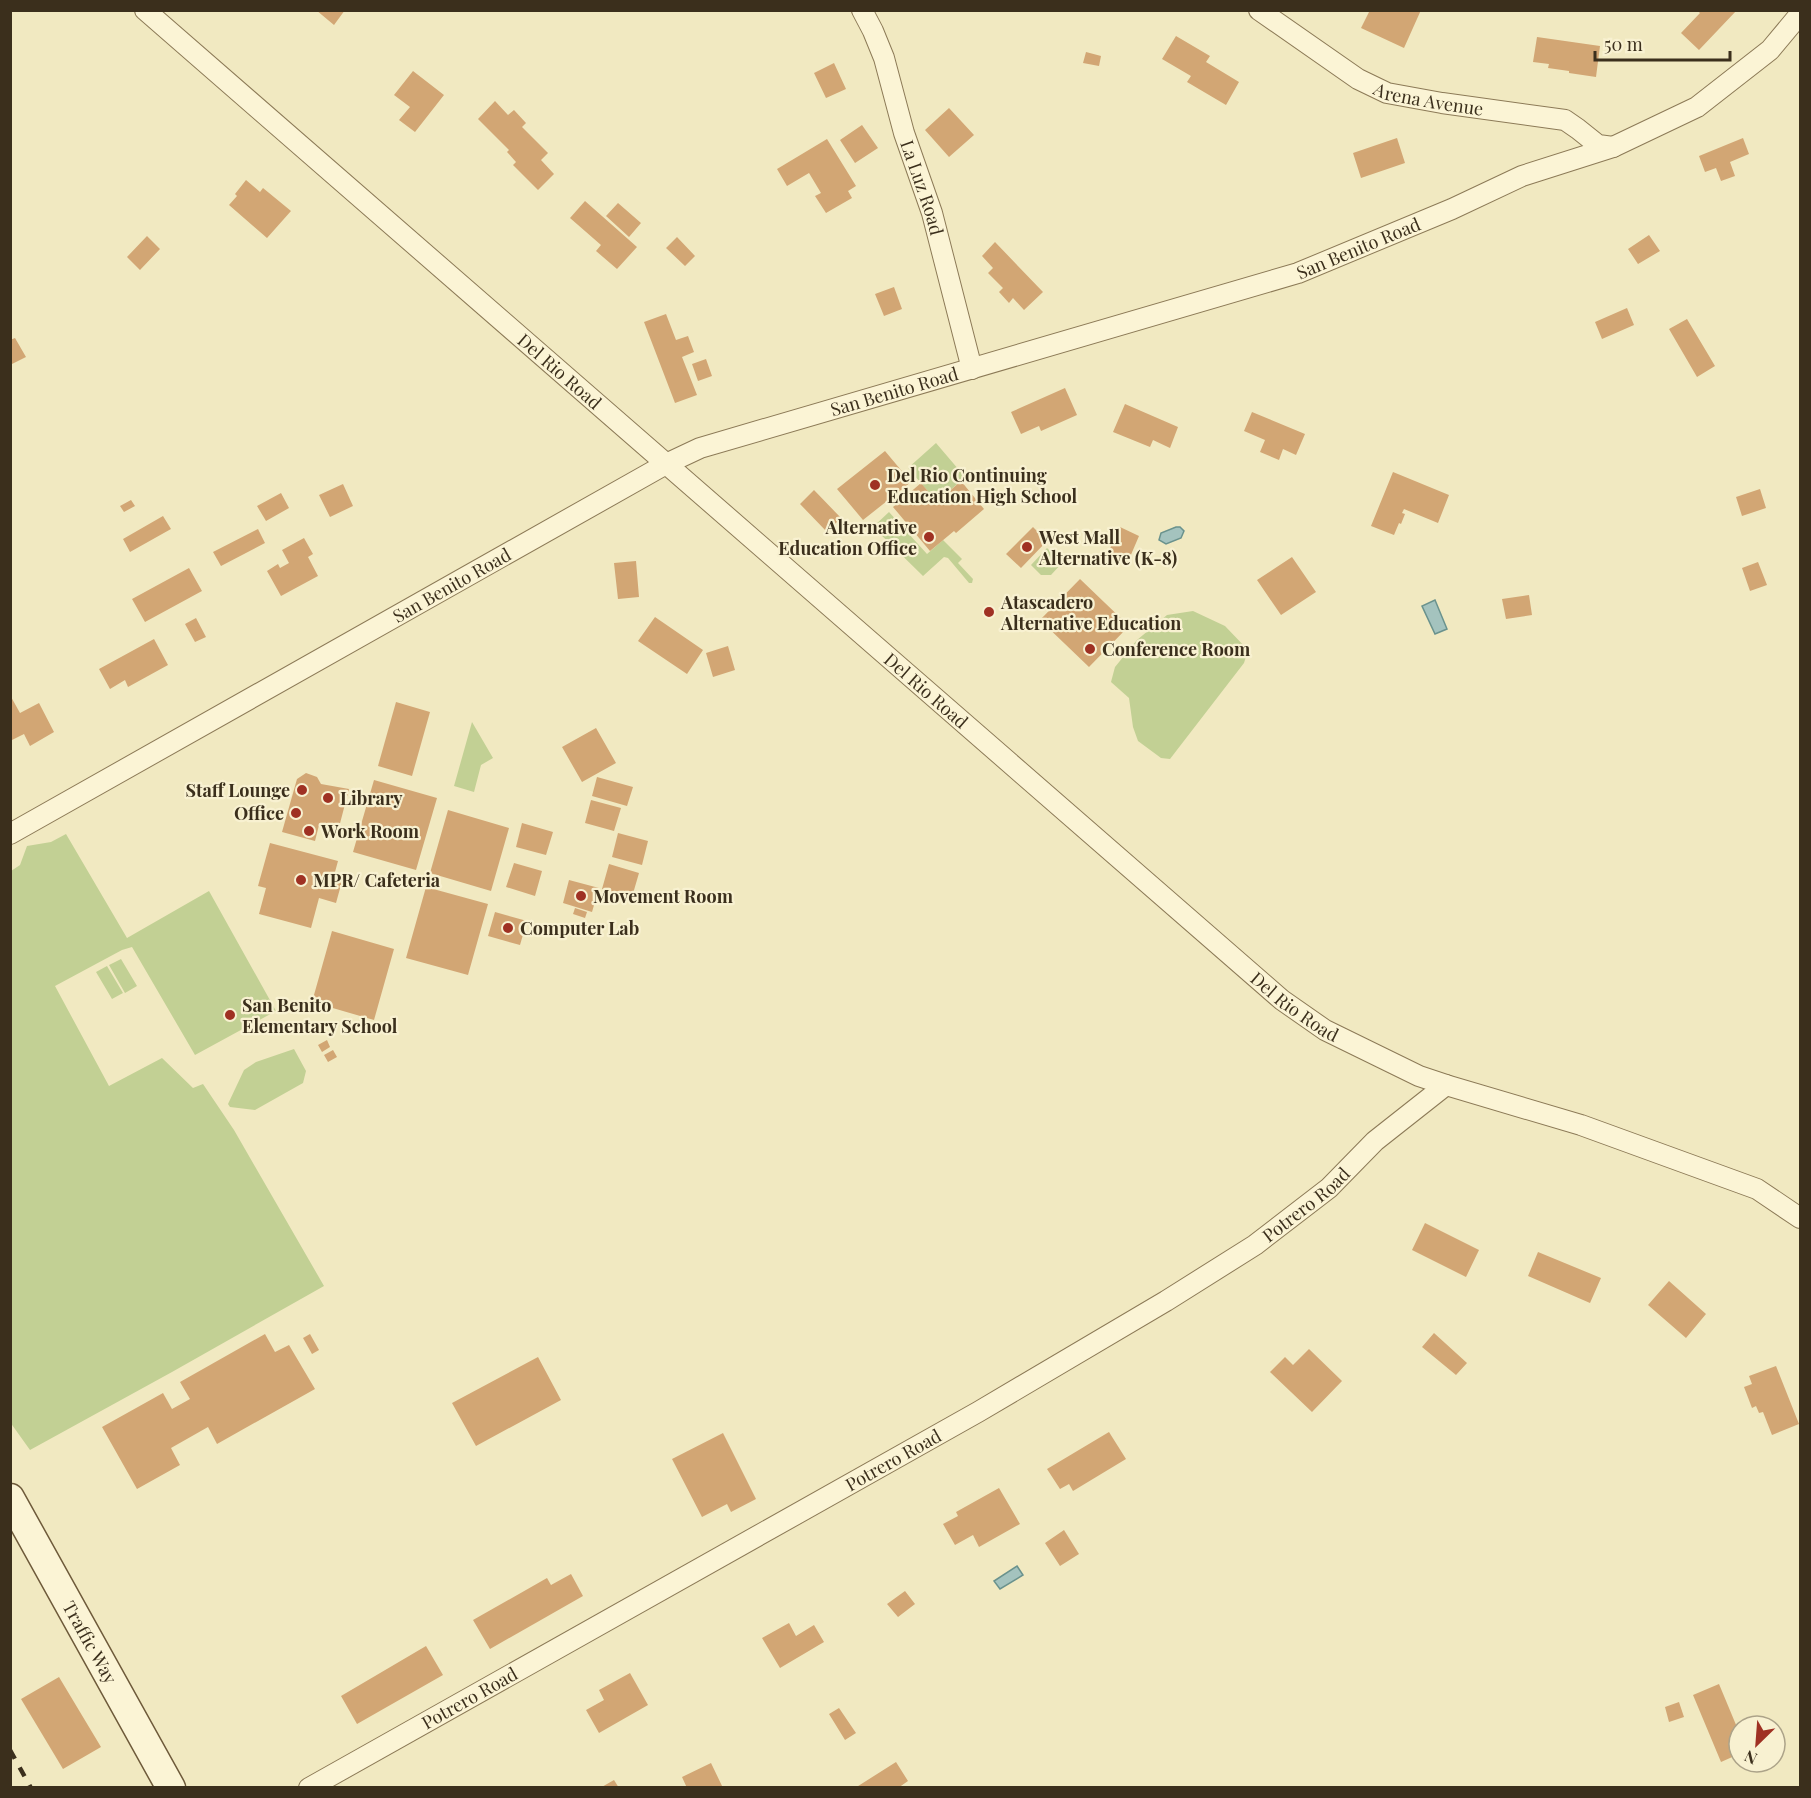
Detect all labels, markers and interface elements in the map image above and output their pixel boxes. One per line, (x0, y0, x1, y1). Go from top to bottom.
scale bar (1595, 24, 1730, 62)
text: 50 m (1604, 32, 1643, 56)
street label: Arena Avenue (1369, 76, 1485, 121)
street label: La Luz Road (895, 137, 949, 238)
street label: San Benito Road (1293, 211, 1424, 284)
street label: Del Rio Road (513, 328, 607, 415)
street label: San Benito Road (827, 361, 961, 421)
place label: Del Rio Continuing Education High School (887, 463, 1077, 508)
marker: Del Rio Continuing Education High School (868, 478, 882, 492)
place label: Alternative Education Office (778, 515, 917, 560)
place label: West Mall Alternative (K-8) (1038, 525, 1178, 570)
marker: Alternative Education Office (922, 530, 936, 544)
marker: West Mall Alternative (K-8) (1020, 540, 1034, 554)
street label: San Benito Road (388, 542, 515, 628)
place label: Atascadero Alternative Education (1000, 590, 1181, 635)
marker: Atascadero Alternative Education (982, 605, 996, 619)
place label: Conference Room (1102, 637, 1251, 661)
marker: Conference Room (1083, 642, 1097, 656)
street label: Del Rio Road (879, 647, 974, 734)
place label: Staff Lounge (186, 778, 290, 802)
marker: Staff Lounge (295, 783, 309, 797)
place label: Library (340, 786, 403, 810)
marker: Library (321, 791, 335, 805)
place label: Office (234, 801, 284, 825)
marker: Office (289, 806, 303, 820)
place label: Work Room (320, 819, 420, 843)
marker: Work Room (302, 824, 316, 838)
place label: MPR/ Cafeteria (313, 868, 441, 892)
marker: MPR/ Cafeteria (294, 873, 308, 887)
place label: Movement Room (593, 884, 734, 908)
marker: Movement Room (574, 889, 588, 903)
place label: Computer Lab (520, 916, 639, 940)
marker: Computer Lab (501, 921, 515, 935)
street label: Del Rio Road (1246, 966, 1343, 1047)
place label: San Benito Elementary School (242, 993, 398, 1038)
marker: San Benito Elementary School (223, 1008, 237, 1022)
street label: Potrero Road (1257, 1161, 1355, 1247)
street label: Potrero Road (841, 1423, 946, 1496)
street label: Traffic Way (57, 1597, 123, 1688)
street label: Potrero Road (417, 1661, 522, 1734)
north arrow (1727, 1714, 1787, 1774)
text: N (1740, 1746, 1760, 1770)

